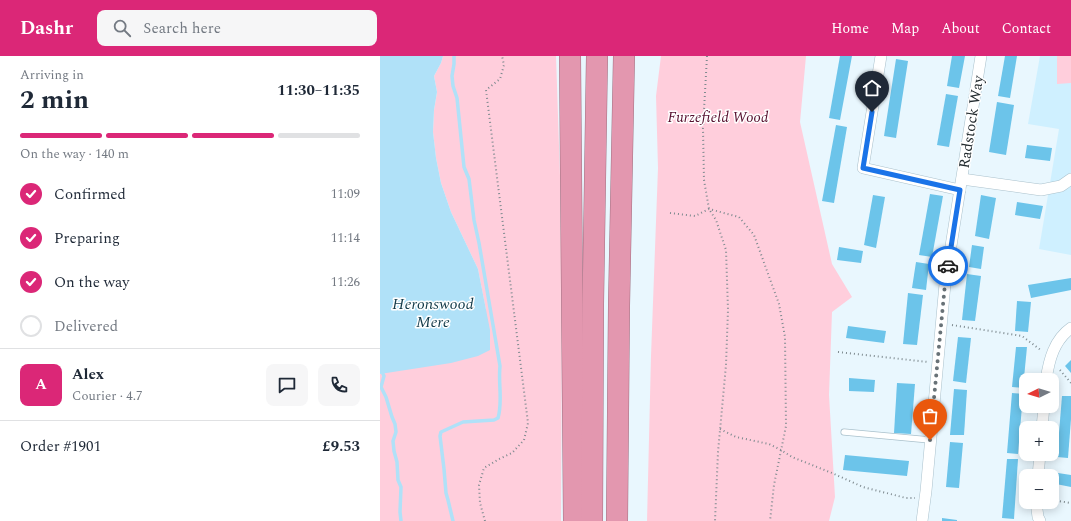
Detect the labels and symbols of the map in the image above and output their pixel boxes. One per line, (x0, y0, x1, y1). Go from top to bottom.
pin (855, 71, 889, 112)
street label: Radstock Way (953, 73, 990, 170)
park label: Furzefield Wood (667, 106, 769, 129)
courier (928, 246, 968, 286)
water label: Heronswood Mere (392, 292, 474, 334)
north arrow (1019, 373, 1059, 413)
pin (913, 399, 947, 440)

